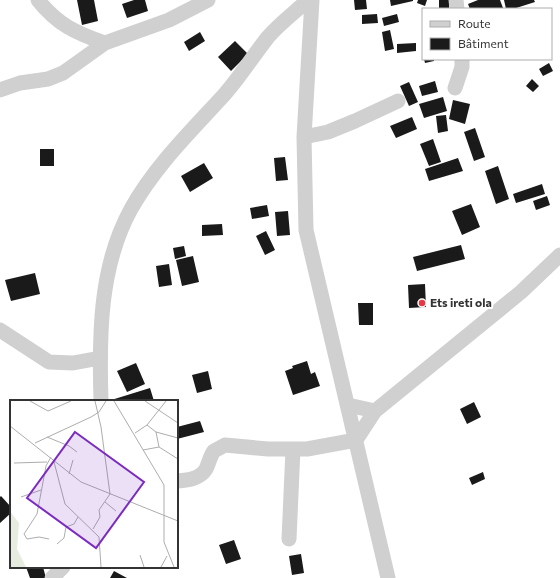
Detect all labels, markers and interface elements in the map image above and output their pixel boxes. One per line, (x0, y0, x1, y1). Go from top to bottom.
legend (422, 8, 552, 60)
text: Route (458, 16, 491, 30)
text: Bâtiment (458, 36, 509, 50)
place label: Ets ireti ola (430, 295, 492, 309)
marker: Ets ireti ola (417, 298, 427, 308)
inset map (10, 400, 178, 568)

